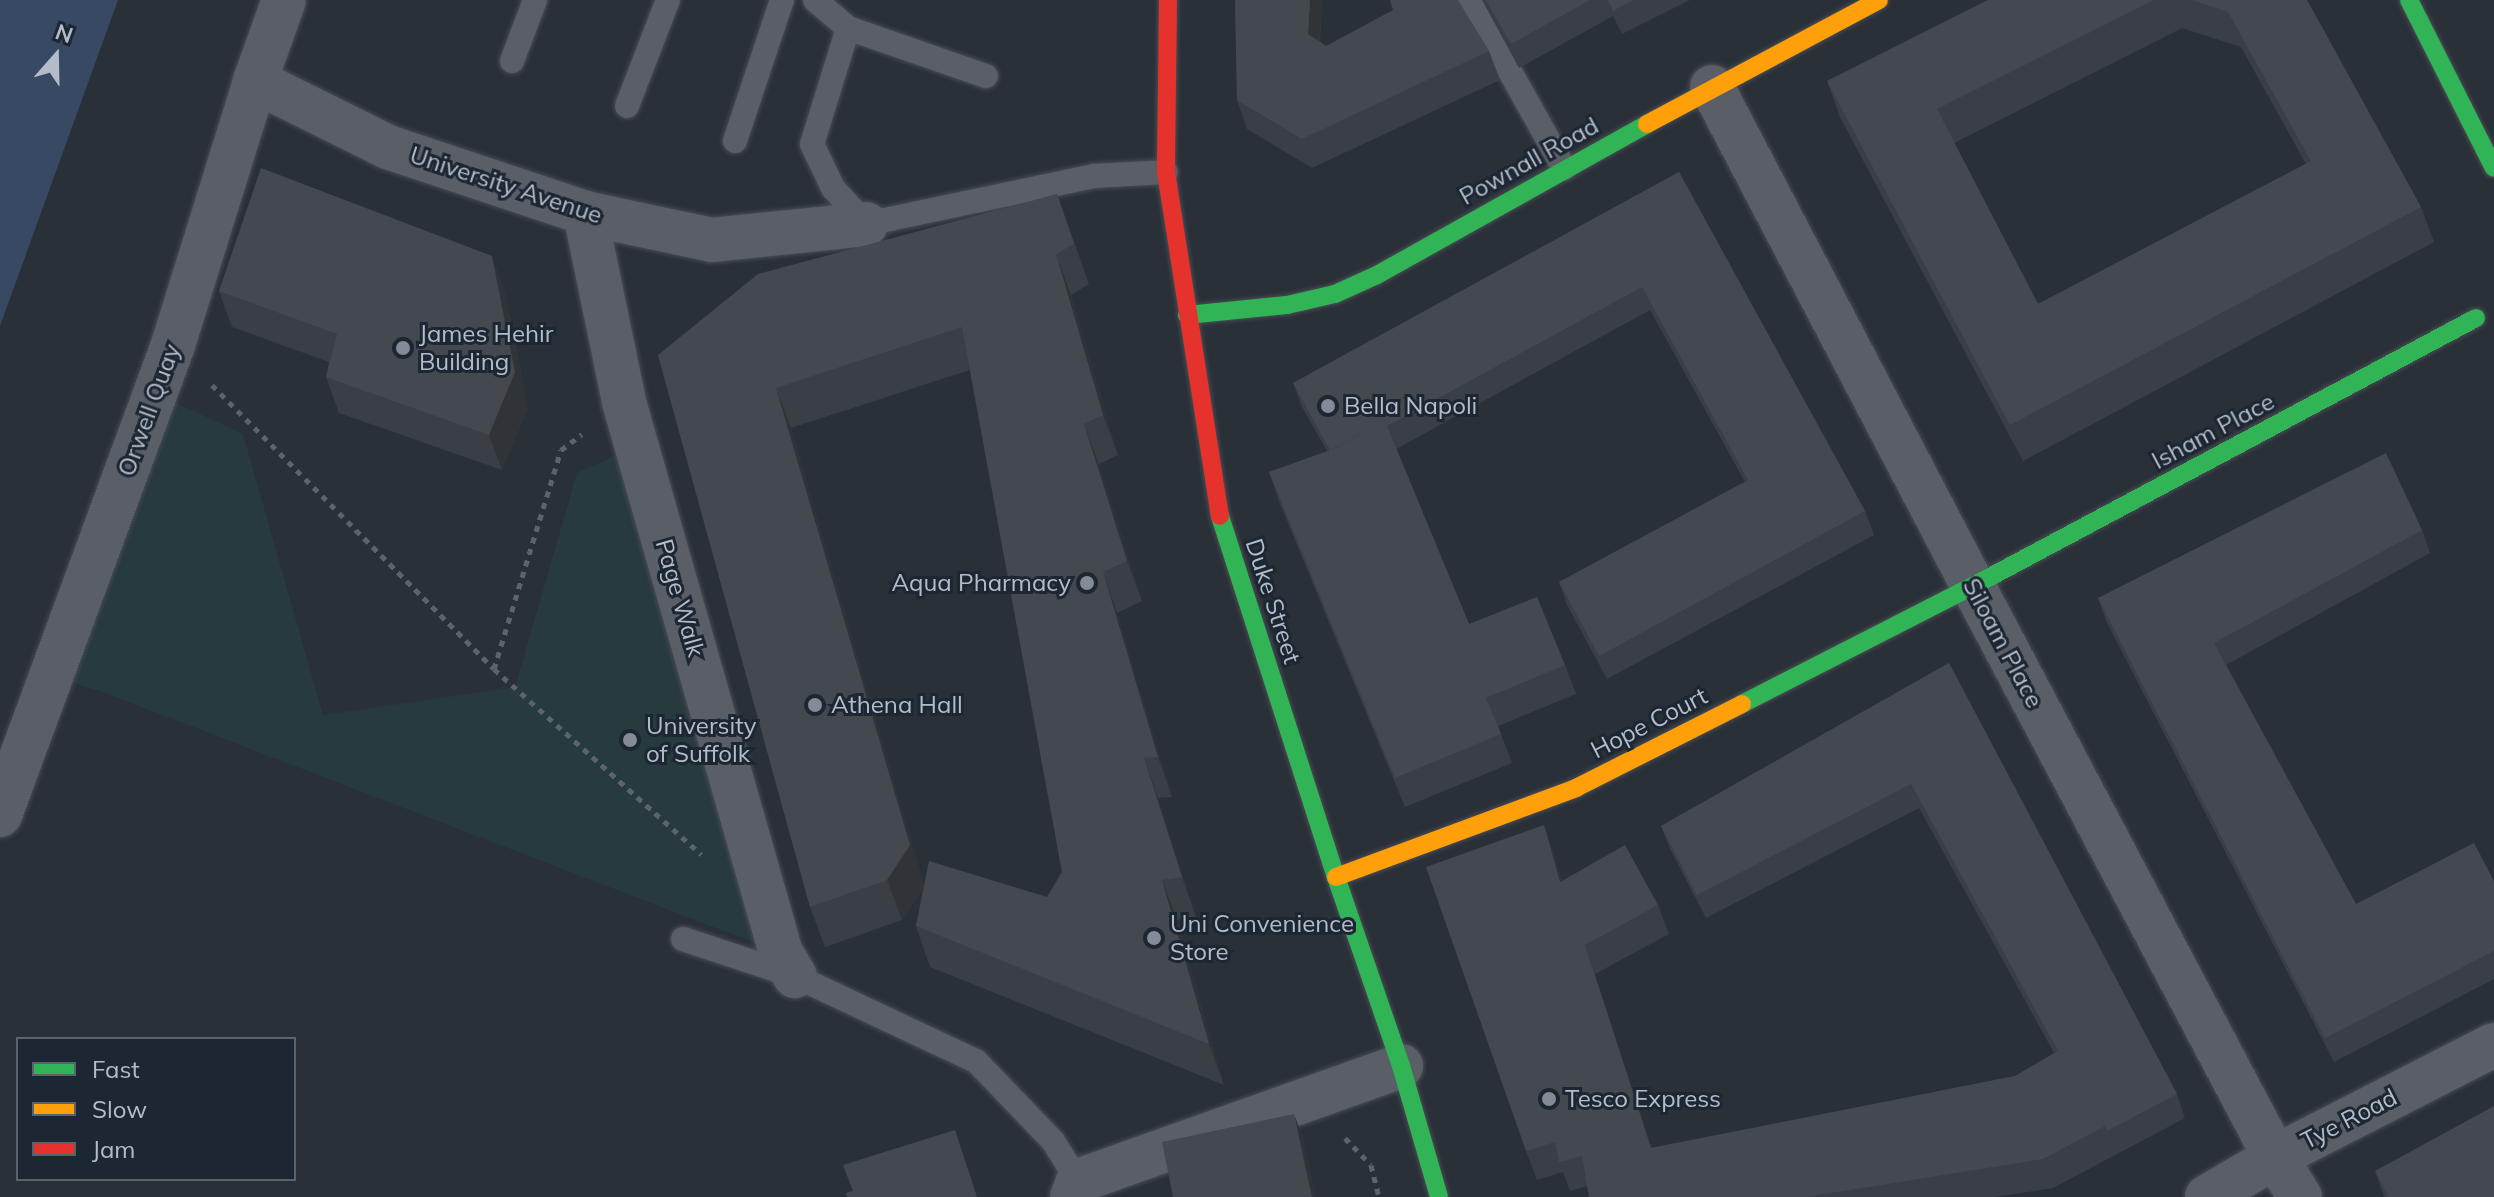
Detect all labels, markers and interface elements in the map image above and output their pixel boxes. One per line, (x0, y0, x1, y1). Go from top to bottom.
north arrow (16, 16, 96, 96)
text: N (52, 17, 77, 49)
street label: Pownall Road (1454, 111, 1604, 211)
street label: University Avenue (406, 140, 606, 230)
place label: James Hehir Building (419, 320, 554, 376)
marker: James Hehir Building (394, 339, 412, 357)
street label: Orwell Quay (112, 340, 186, 480)
street label: Isham Place (2147, 387, 2279, 475)
place label: Bella Napoli (1344, 392, 1477, 420)
marker: Bella Napoli (1319, 397, 1337, 415)
street label: Duke Street (1239, 535, 1307, 667)
street label: Page Walk (649, 536, 711, 660)
place label: Aqua Pharmacy (892, 569, 1071, 597)
street label: Siloam Place (1957, 573, 2049, 713)
marker: Aqua Pharmacy (1078, 574, 1096, 592)
street label: Hope Court (1586, 681, 1712, 765)
place label: Athena Hall (831, 691, 963, 719)
marker: Athena Hall (806, 696, 824, 714)
place label: University of Suffolk (646, 712, 756, 768)
marker: University of Suffolk (621, 731, 639, 749)
place label: Uni Convenience Store (1170, 910, 1354, 966)
marker: Uni Convenience Store (1145, 929, 1163, 947)
legend (16, 1037, 296, 1181)
text: Fast (92, 1054, 140, 1084)
street label: Tye Road (2296, 1083, 2402, 1155)
place label: Tesco Express (1565, 1085, 1721, 1113)
marker: Tesco Express (1540, 1090, 1558, 1108)
text: Slow (92, 1094, 147, 1124)
text: Jam (92, 1134, 135, 1164)

